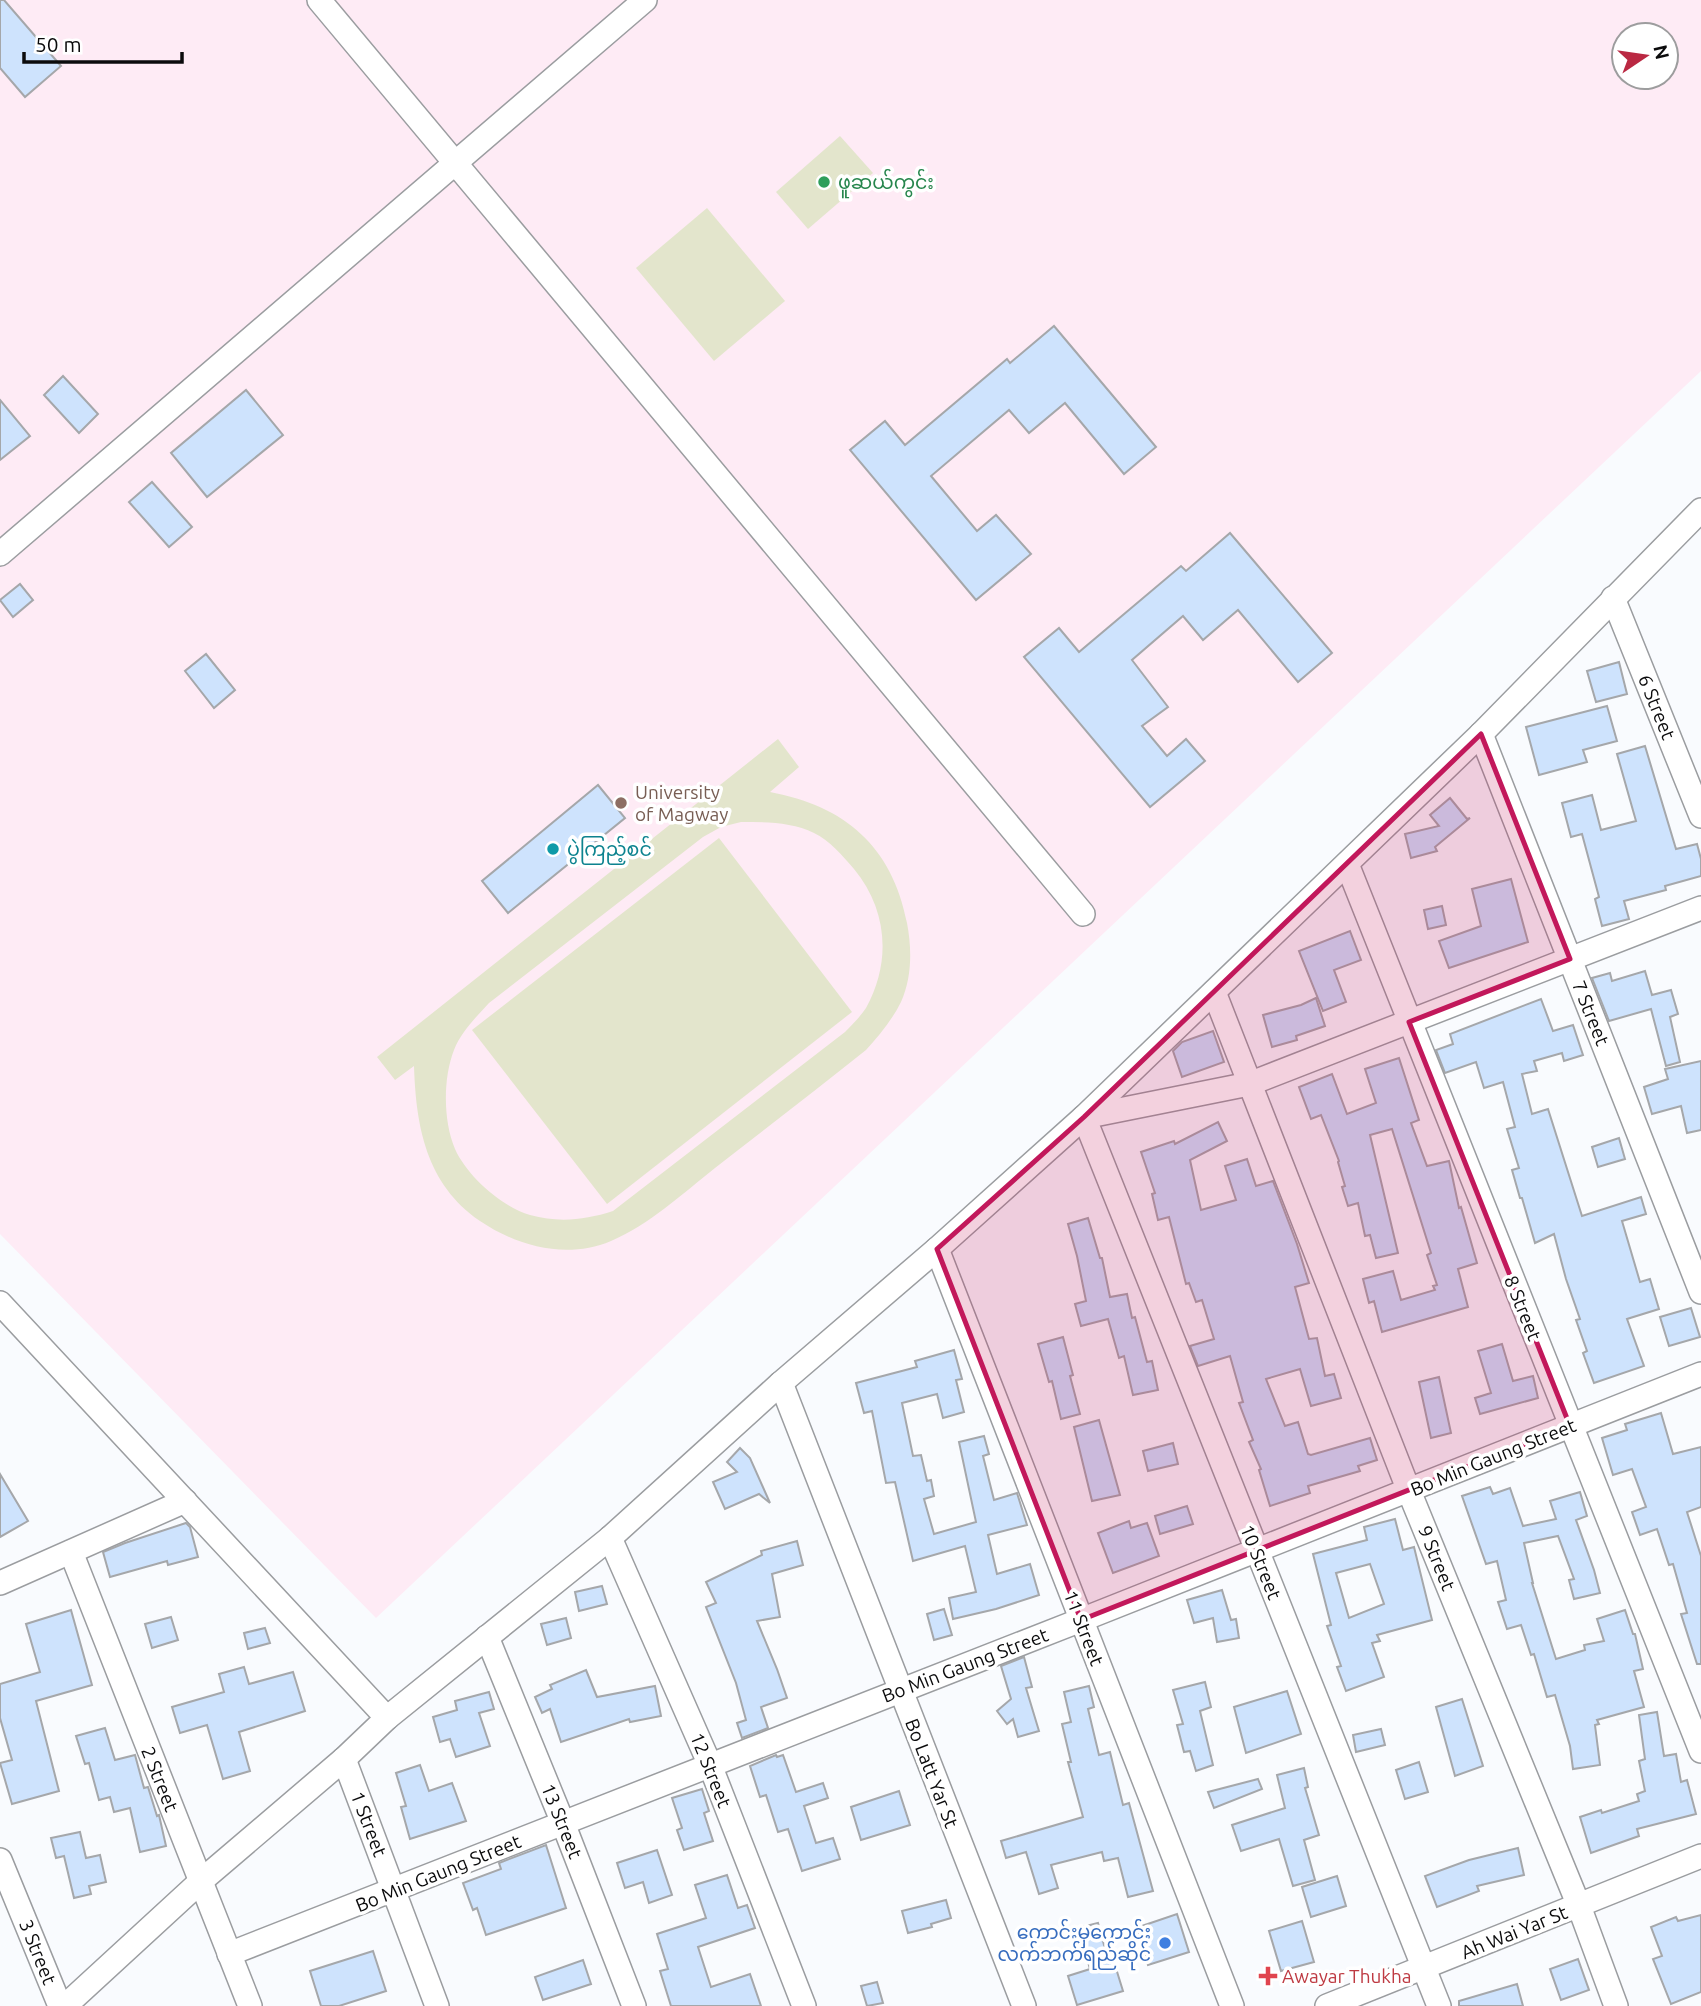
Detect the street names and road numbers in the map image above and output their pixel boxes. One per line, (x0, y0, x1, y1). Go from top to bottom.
street label: 6 Street (1634, 671, 1680, 743)
street label: 7 Street (1568, 977, 1614, 1049)
street label: 8 Street (1500, 1272, 1546, 1344)
street label: Bo Min Gaung Street (1407, 1414, 1579, 1500)
street label: 10 Street (1236, 1521, 1286, 1603)
street label: 9 Street (1414, 1522, 1460, 1594)
street label: 11 Street (1060, 1587, 1109, 1669)
street label: Bo Min Gaung Street (879, 1623, 1052, 1707)
street label: Bo Latt Yar St (901, 1715, 963, 1831)
street label: 12 Street (686, 1729, 736, 1811)
street label: 2 Street (137, 1743, 183, 1815)
street label: 13 Street (537, 1780, 587, 1862)
street label: 1 Street (347, 1788, 392, 1860)
street label: Bo Min Gaung Street (352, 1830, 524, 1916)
street label: Ah Wai Yar St (1458, 1901, 1571, 1963)
street label: 3 Street (15, 1916, 61, 1988)

